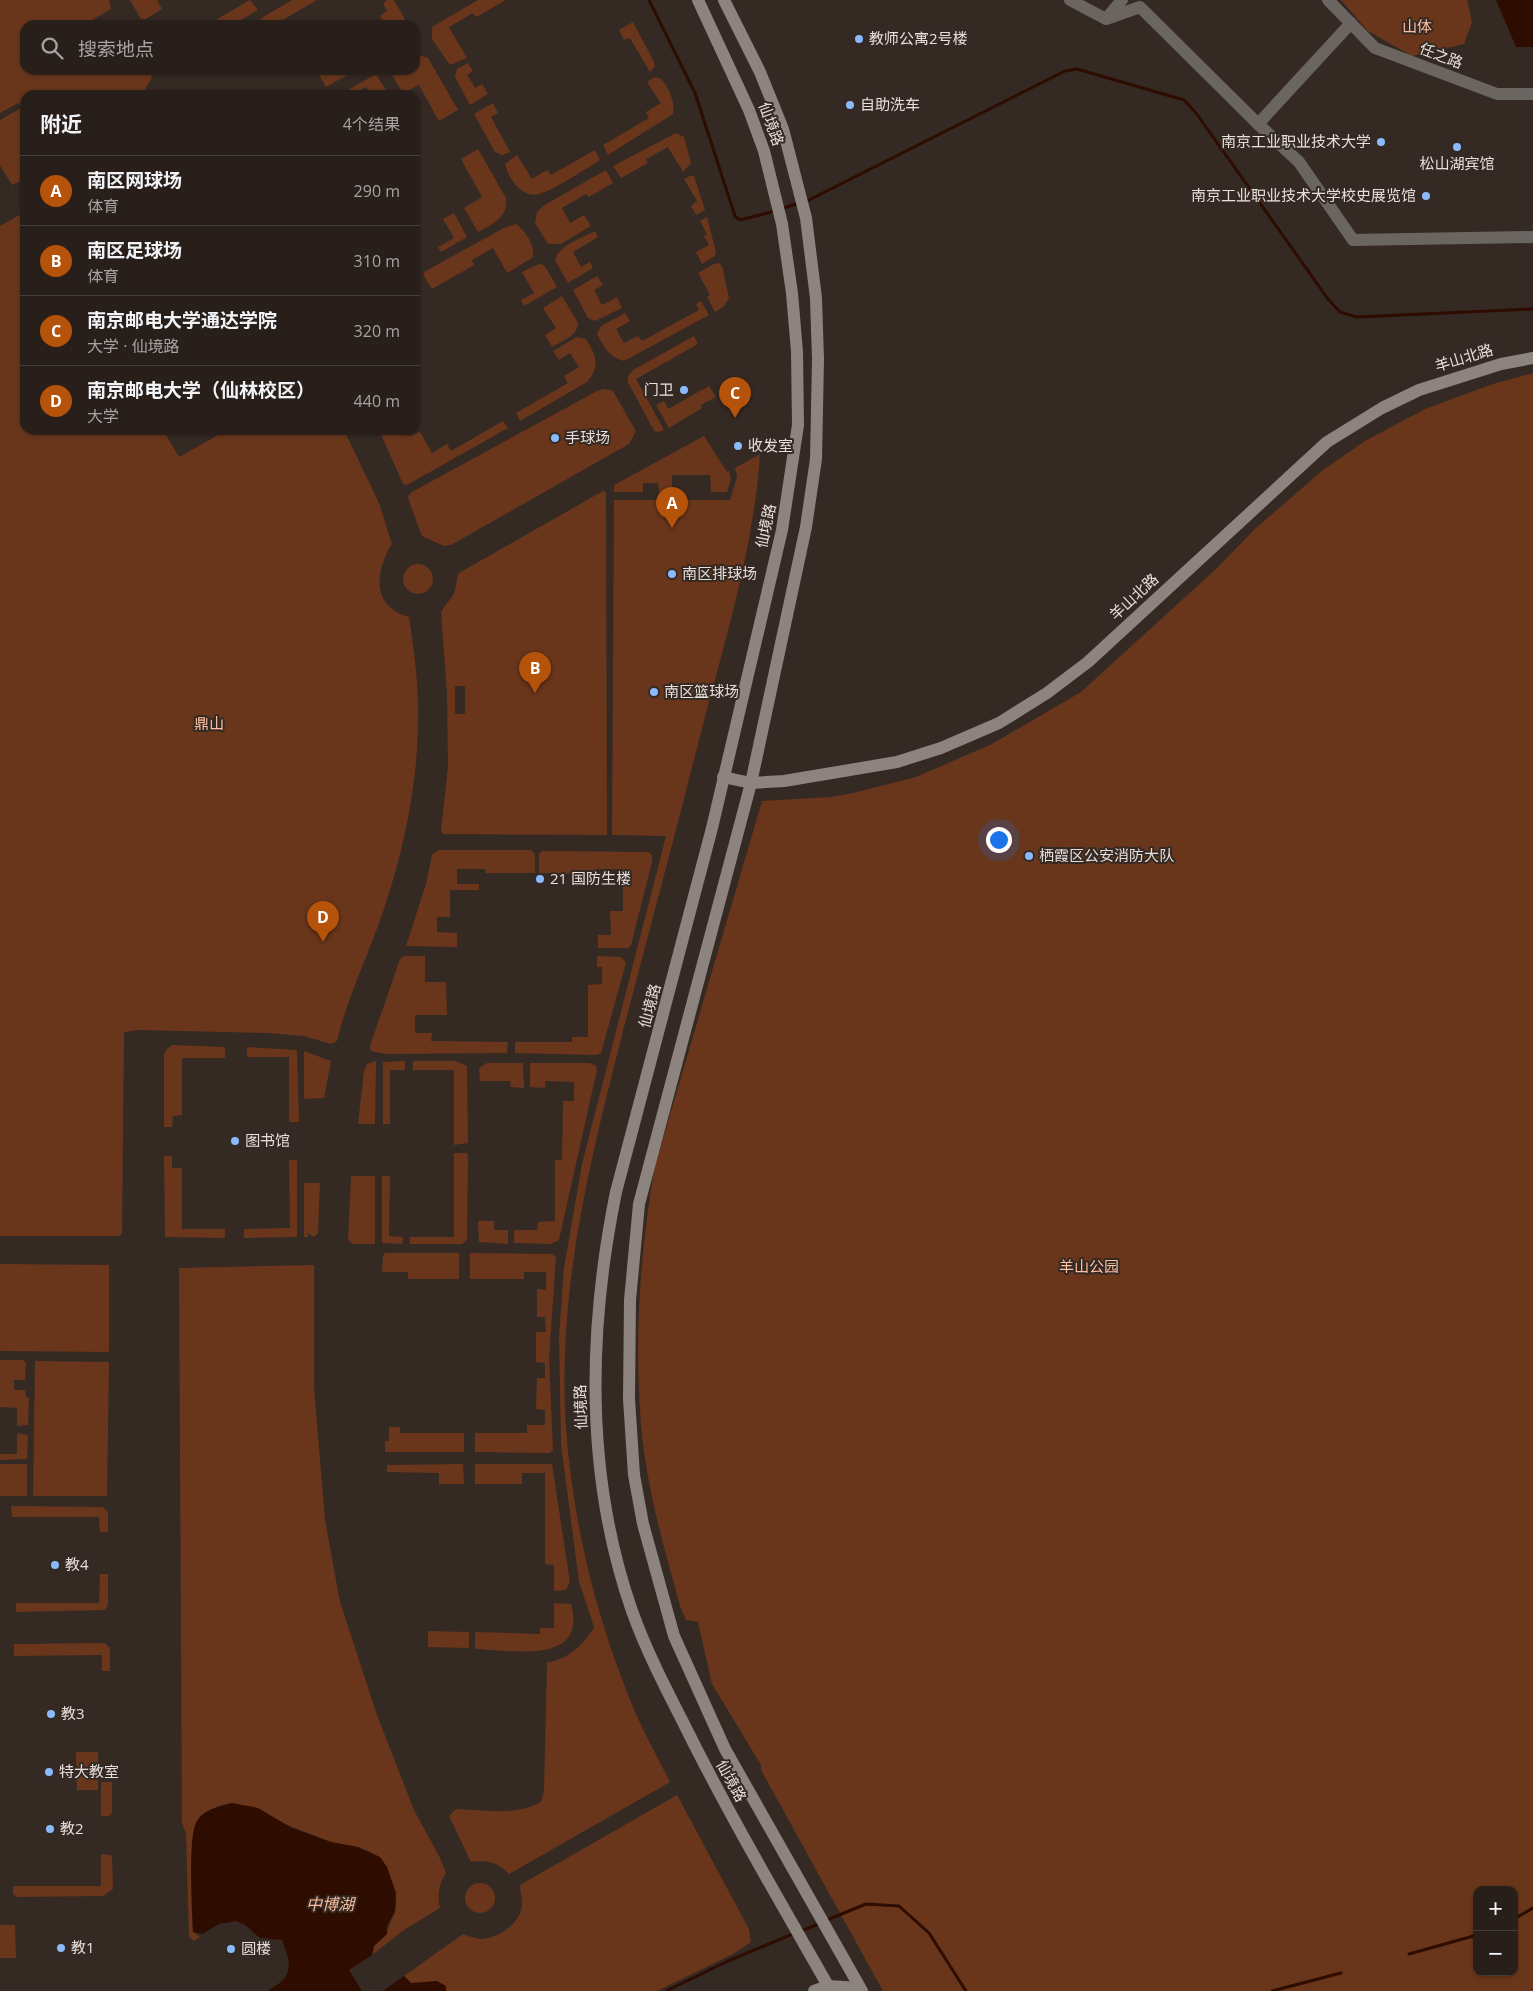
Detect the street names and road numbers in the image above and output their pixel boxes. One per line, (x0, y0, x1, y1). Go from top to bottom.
street label: 任之路 (1417, 38, 1466, 72)
street label: 仙境路 (755, 99, 789, 148)
street label: 羊山北路 (1432, 339, 1495, 375)
street label: 仙境路 (751, 502, 779, 550)
street label: 羊山北路 (1105, 568, 1162, 624)
street label: 仙境路 (634, 981, 665, 1030)
street label: 仙境路 (569, 1384, 591, 1430)
street label: 仙境路 (712, 1756, 752, 1805)

